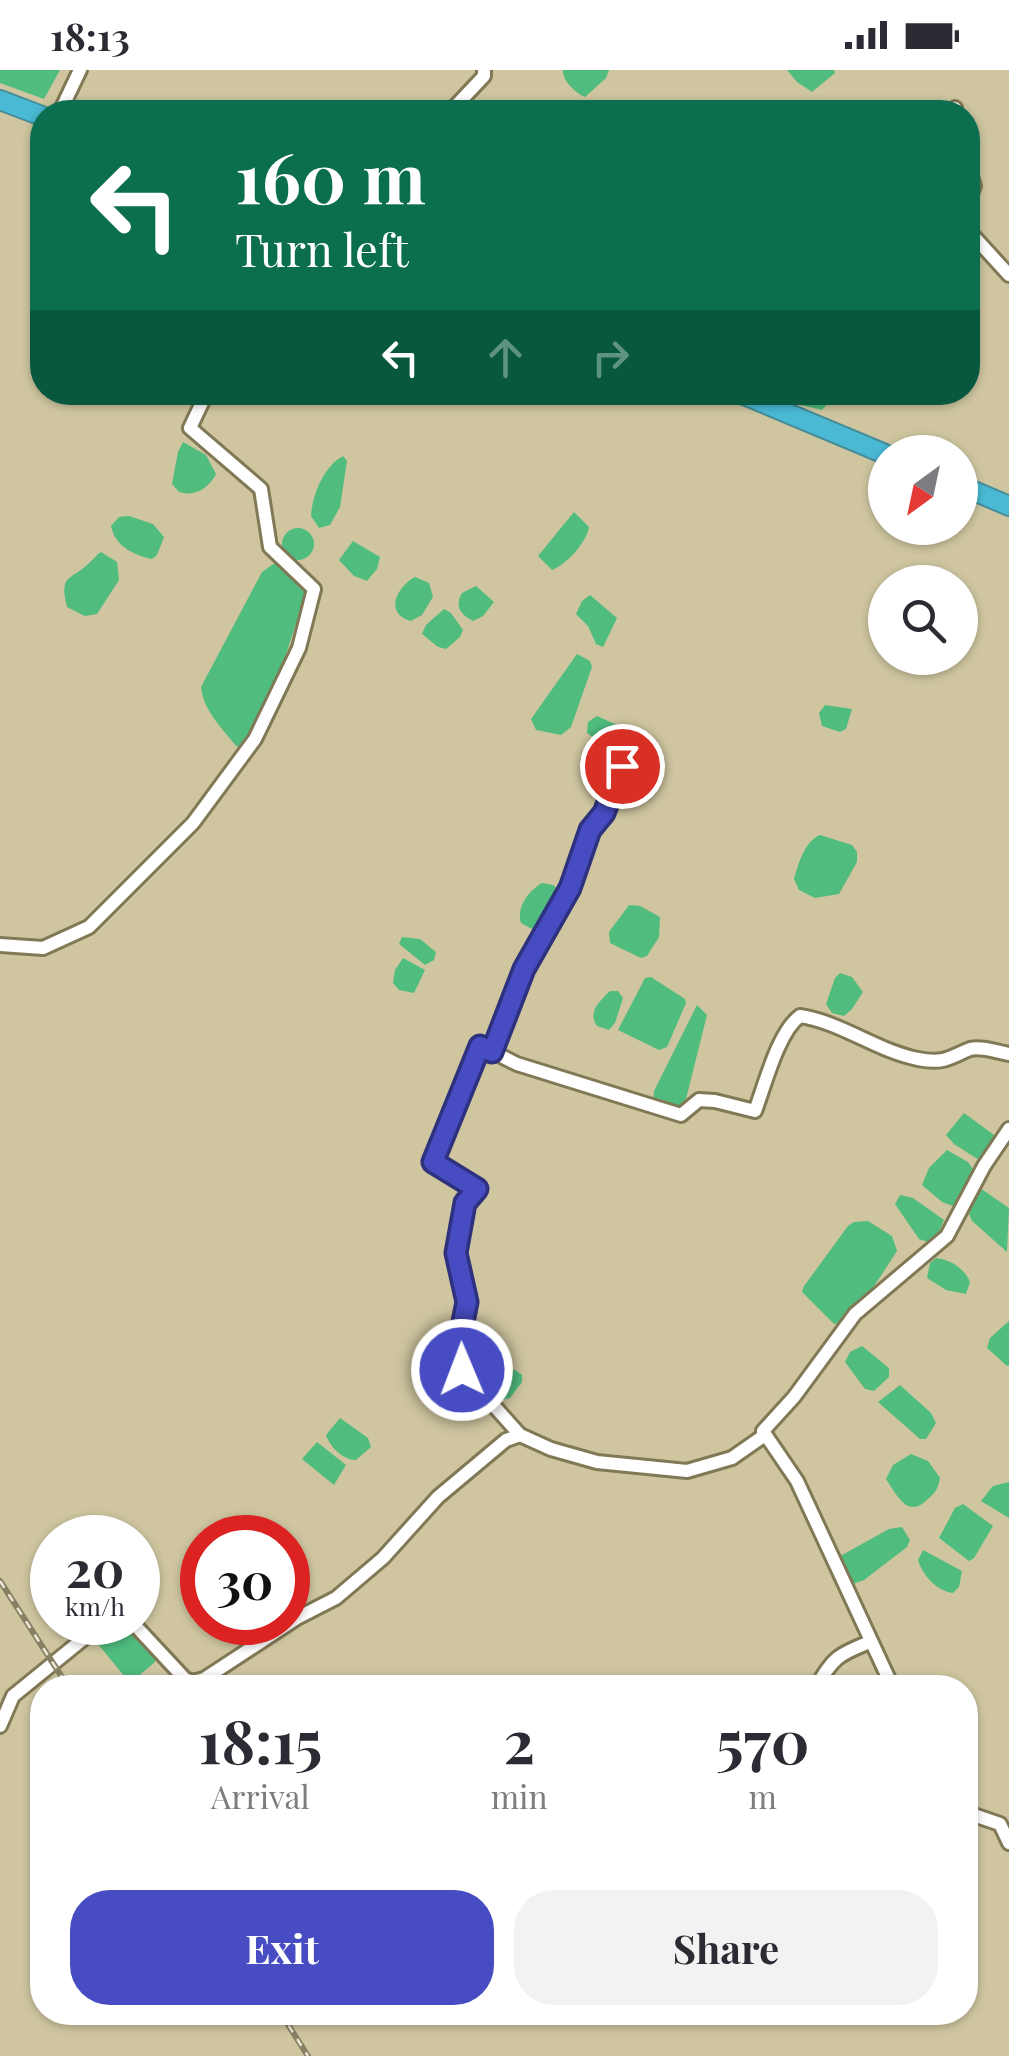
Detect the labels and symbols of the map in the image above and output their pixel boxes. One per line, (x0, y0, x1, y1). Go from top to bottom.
north arrow (868, 435, 978, 545)
pin (580, 724, 665, 809)
position arrow (410, 1318, 514, 1422)
speed limit sign: 30 (180, 1515, 310, 1645)

